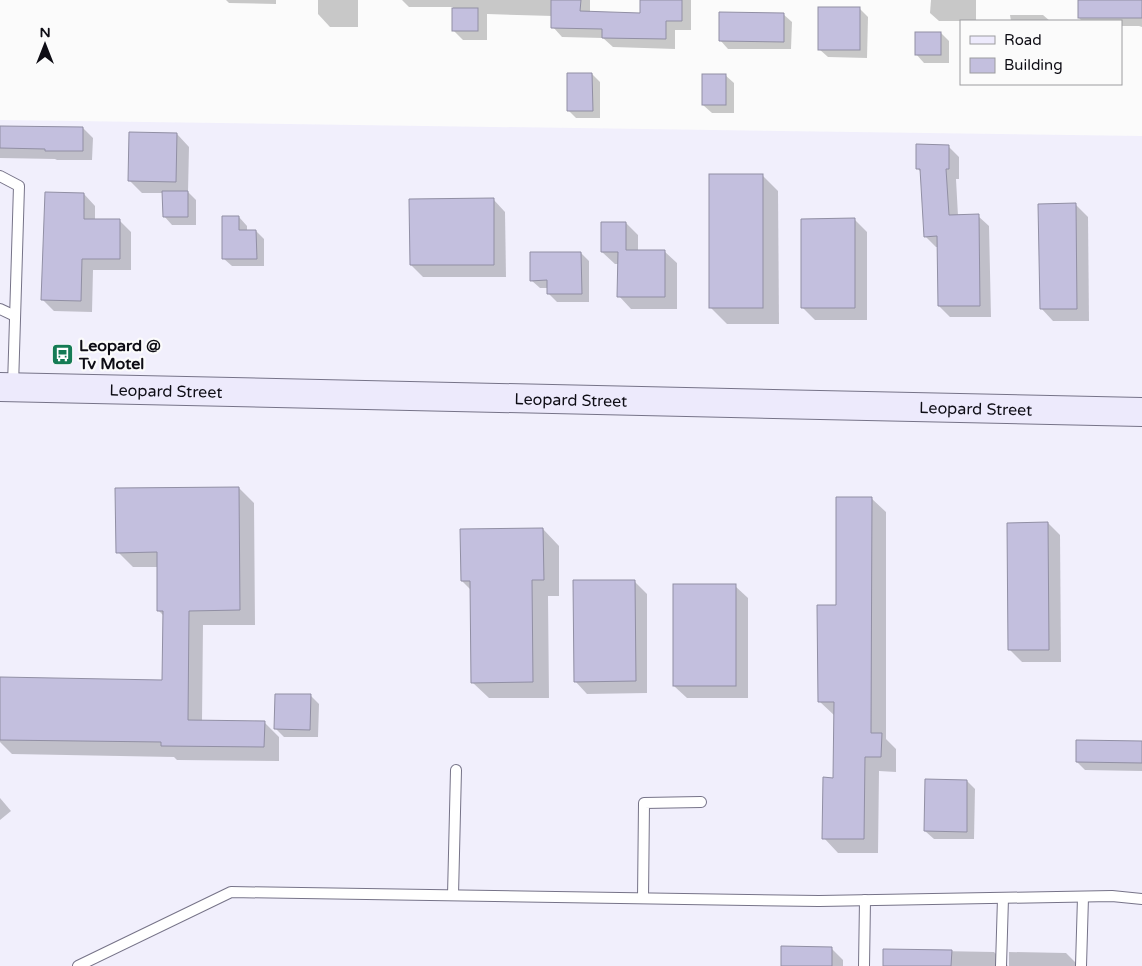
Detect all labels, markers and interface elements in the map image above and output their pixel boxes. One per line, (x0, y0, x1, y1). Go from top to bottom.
north arrow (20, 20, 70, 70)
legend (960, 20, 1122, 85)
text: N (39, 24, 51, 41)
text: Road (1004, 31, 1042, 49)
text: Building (1004, 56, 1063, 74)
place label: Leopard @ Tv Motel (78, 336, 161, 374)
bus stop icon: Leopard @ Tv Motel (51, 342, 75, 366)
street label: Leopard Street (109, 380, 223, 403)
street label: Leopard Street (514, 389, 628, 412)
street label: Leopard Street (919, 398, 1032, 421)

